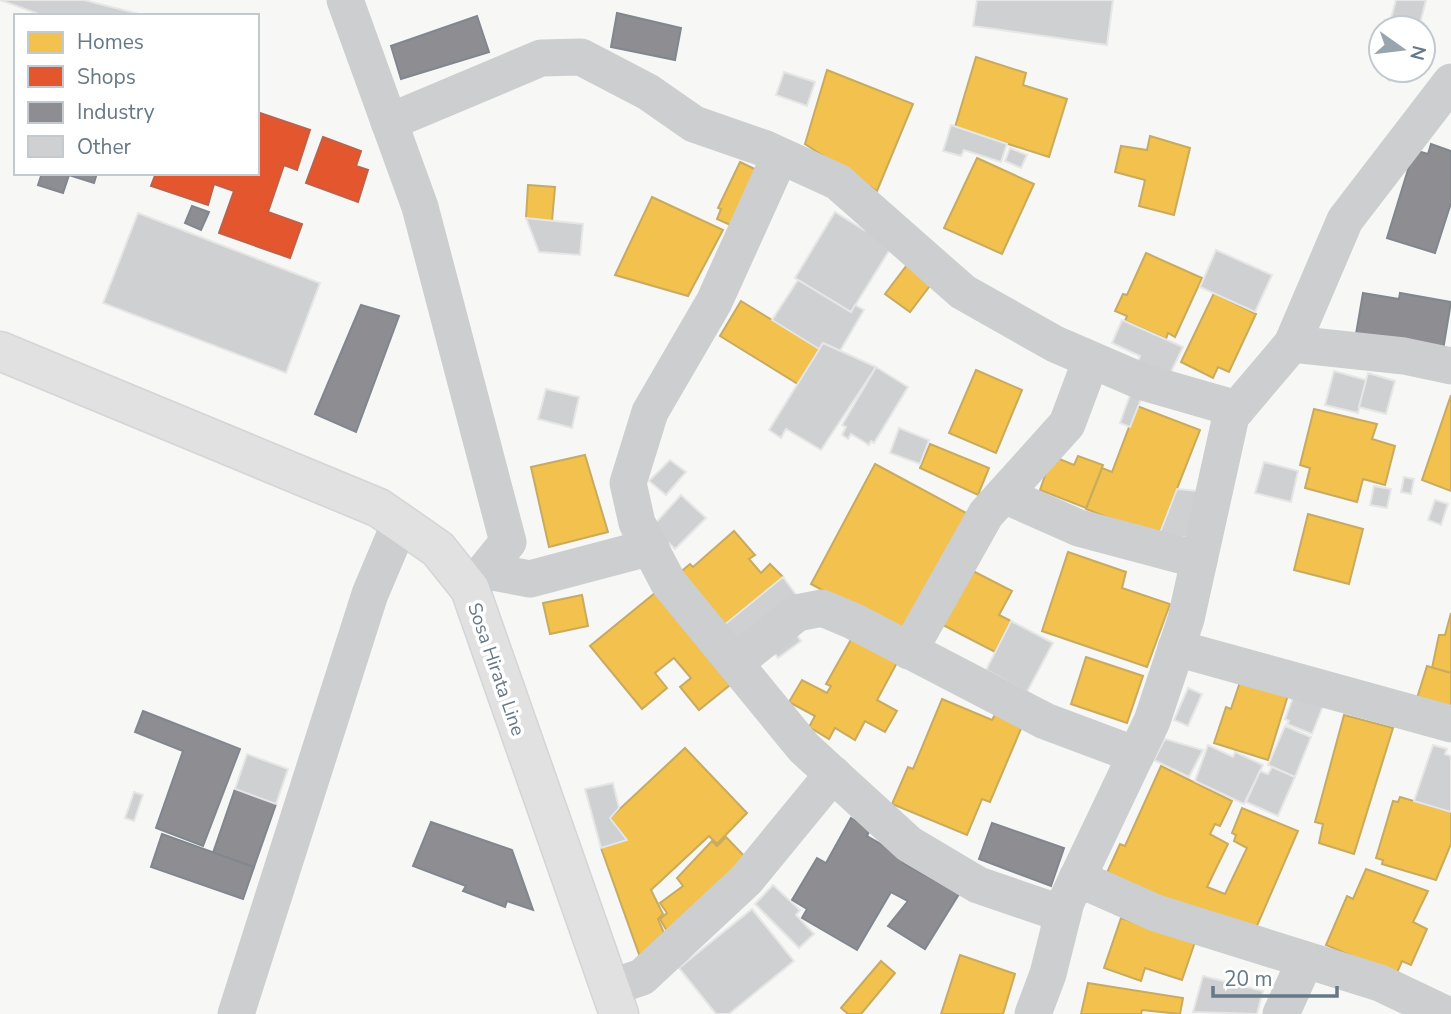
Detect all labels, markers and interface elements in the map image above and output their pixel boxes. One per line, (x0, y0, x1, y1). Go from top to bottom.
legend (14, 14, 259, 175)
north arrow (1367, 14, 1437, 84)
text: Homes (77, 28, 144, 56)
text: N (1403, 43, 1432, 63)
text: Shops (77, 63, 136, 91)
text: Industry (77, 98, 155, 126)
text: Other (77, 133, 132, 161)
street label: Sosa Hirata Line (461, 599, 531, 739)
scale bar (1213, 954, 1337, 998)
text: 20 m (1224, 965, 1273, 993)

